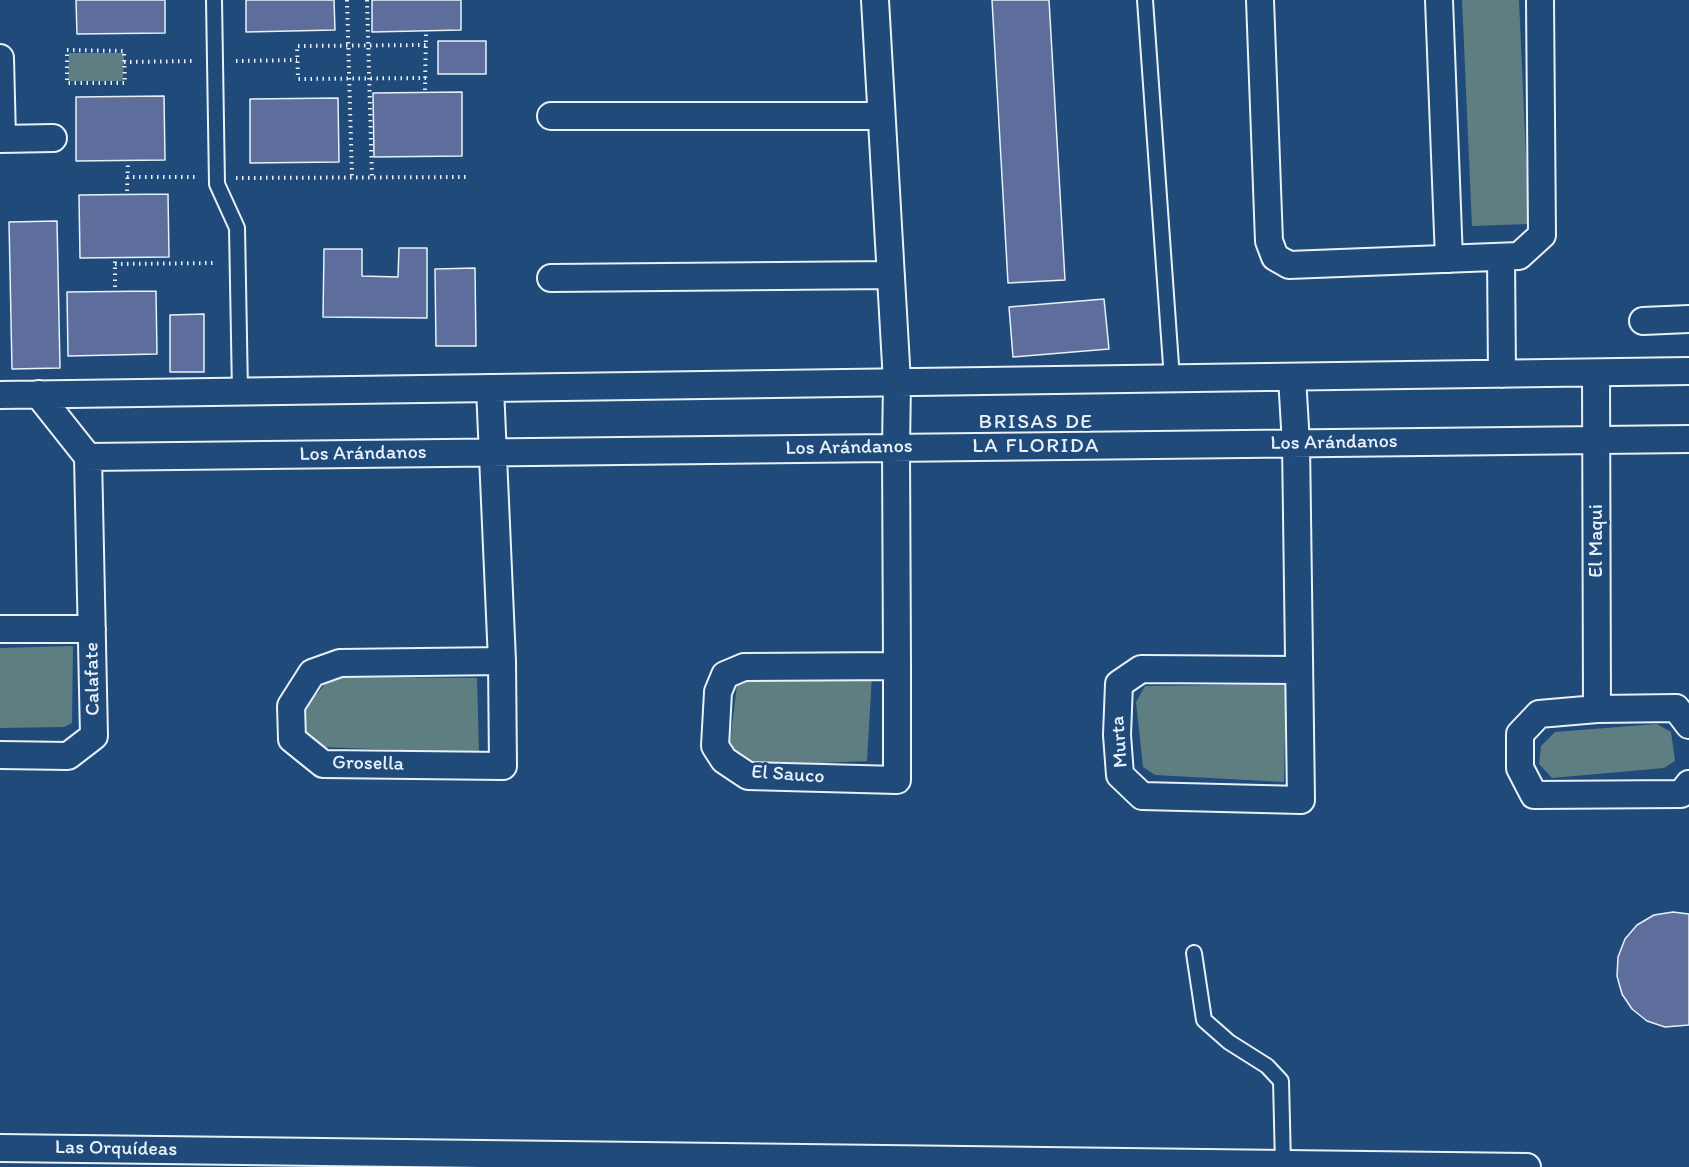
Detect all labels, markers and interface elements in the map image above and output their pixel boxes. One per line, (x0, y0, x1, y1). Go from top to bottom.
district label: BRISAS DE LA FLORIDA (973, 410, 1099, 460)
street label: Los Arándanos (1270, 430, 1398, 456)
street label: Los Arándanos (785, 435, 913, 461)
street label: Los Arándanos (299, 441, 427, 467)
street label: El Maqui (1585, 504, 1609, 578)
street label: Calafate (80, 642, 106, 716)
street label: Murta (1106, 715, 1134, 769)
street label: Grosella (332, 751, 404, 777)
street label: El Sauco (751, 760, 825, 790)
street label: Las Orquídeas (55, 1136, 177, 1162)

